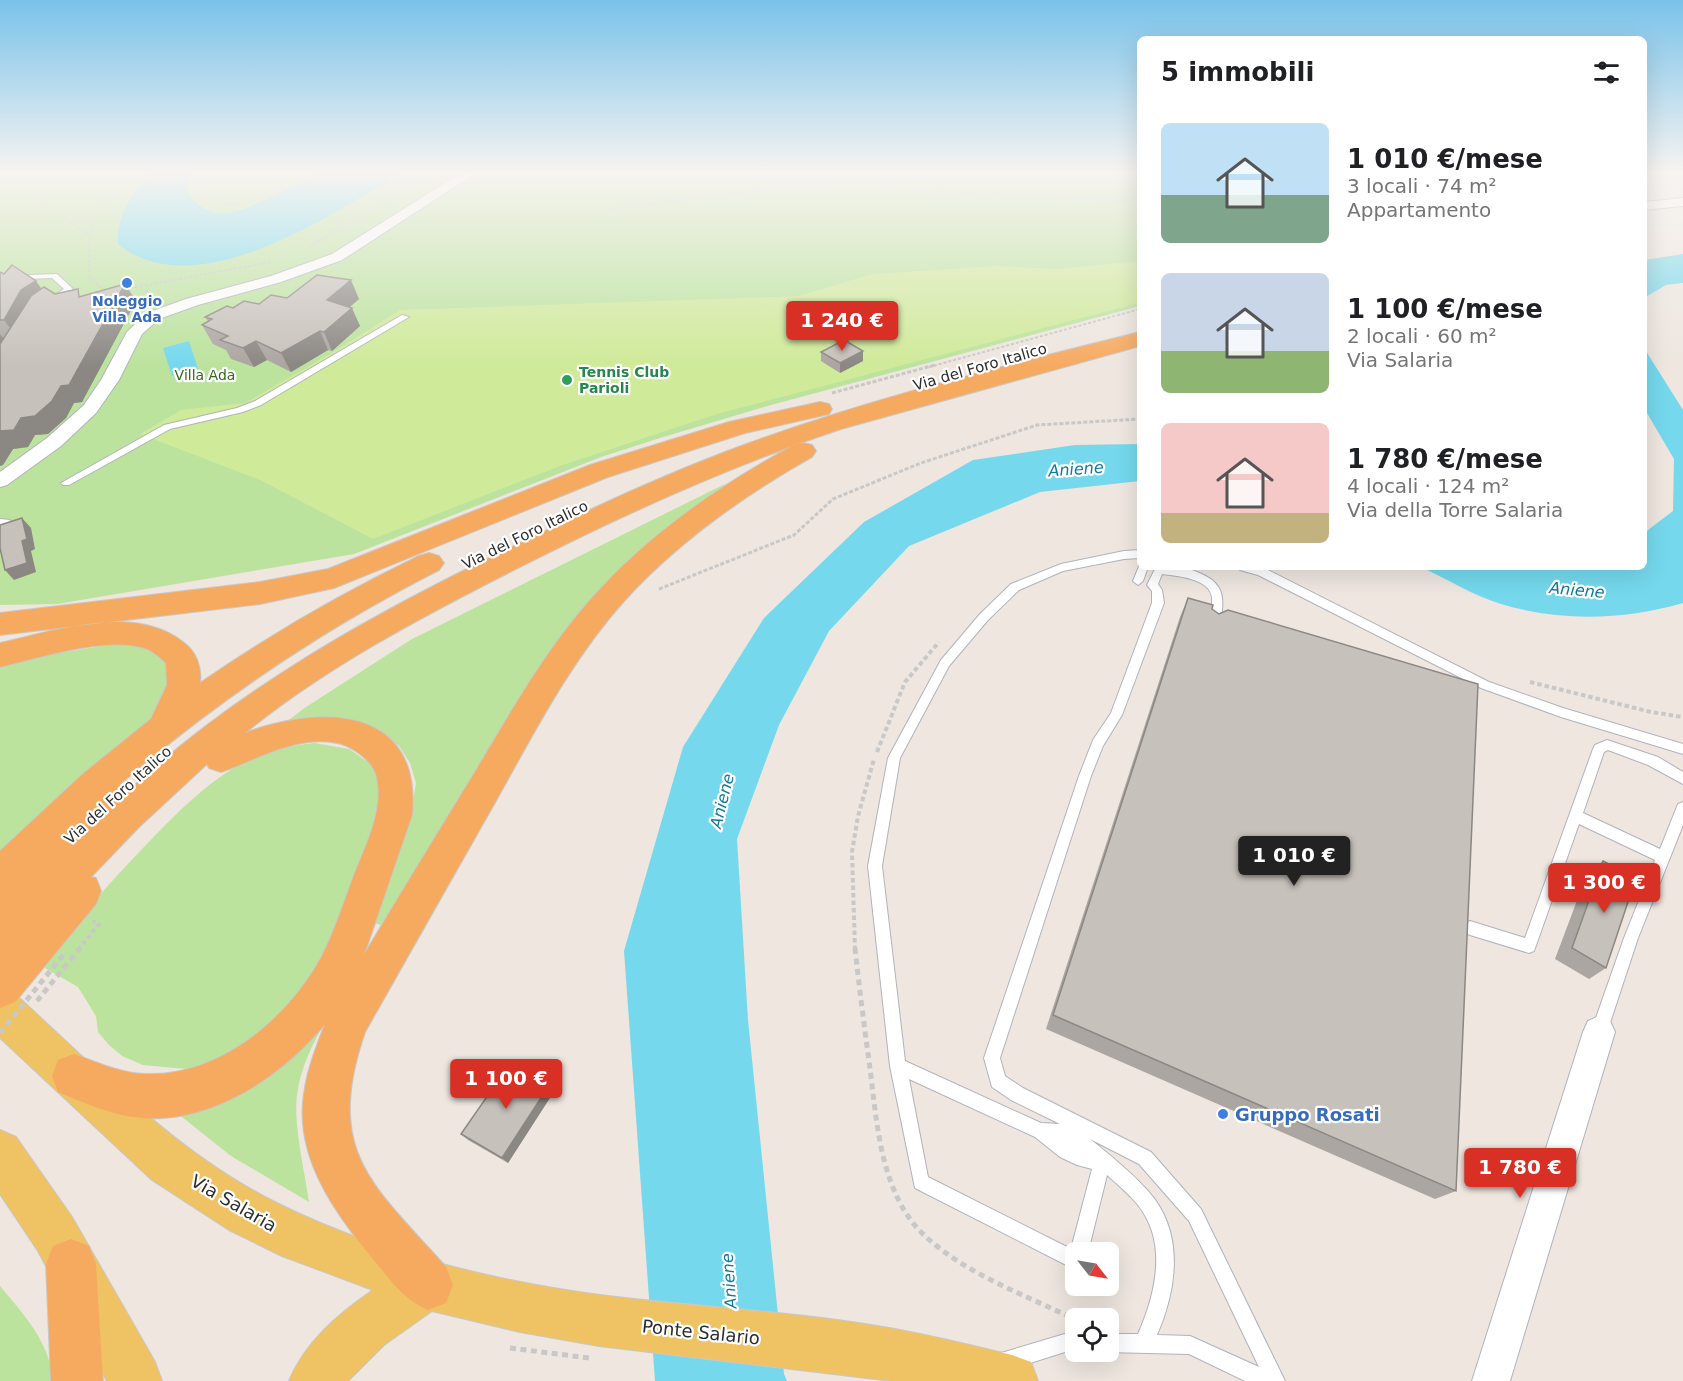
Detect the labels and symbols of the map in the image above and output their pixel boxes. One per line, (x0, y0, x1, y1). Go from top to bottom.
marker: Noleggio Villa Ada (120, 276, 134, 290)
place label: Noleggio Villa Ada (92, 293, 162, 325)
pin: 1 240 € (787, 301, 897, 352)
street label: Via del Foro Italico (911, 339, 1049, 395)
place label: Tennis Club Parioli (579, 364, 669, 396)
park label: Villa Ada (175, 367, 235, 383)
marker: Tennis Club Parioli (560, 373, 574, 387)
water label: Aniene (1047, 458, 1104, 480)
street label: Via del Foro Italico (459, 497, 591, 573)
water label: Aniene (1548, 578, 1606, 602)
street label: Via del Foro Italico (61, 742, 175, 848)
water label: Aniene (706, 772, 738, 831)
pin: 1 010 € (1239, 836, 1349, 887)
pin: 1 300 € (1549, 863, 1659, 914)
pin: 1 100 € (451, 1059, 561, 1110)
place label: Gruppo Rosati (1235, 1104, 1380, 1125)
marker: Gruppo Rosati (1216, 1107, 1230, 1121)
pin: 1 780 € (1465, 1148, 1575, 1199)
street label: Via Salaria (187, 1170, 281, 1236)
north arrow (1065, 1242, 1119, 1296)
water label: Aniene (718, 1253, 740, 1310)
street label: Ponte Salario (641, 1315, 761, 1349)

